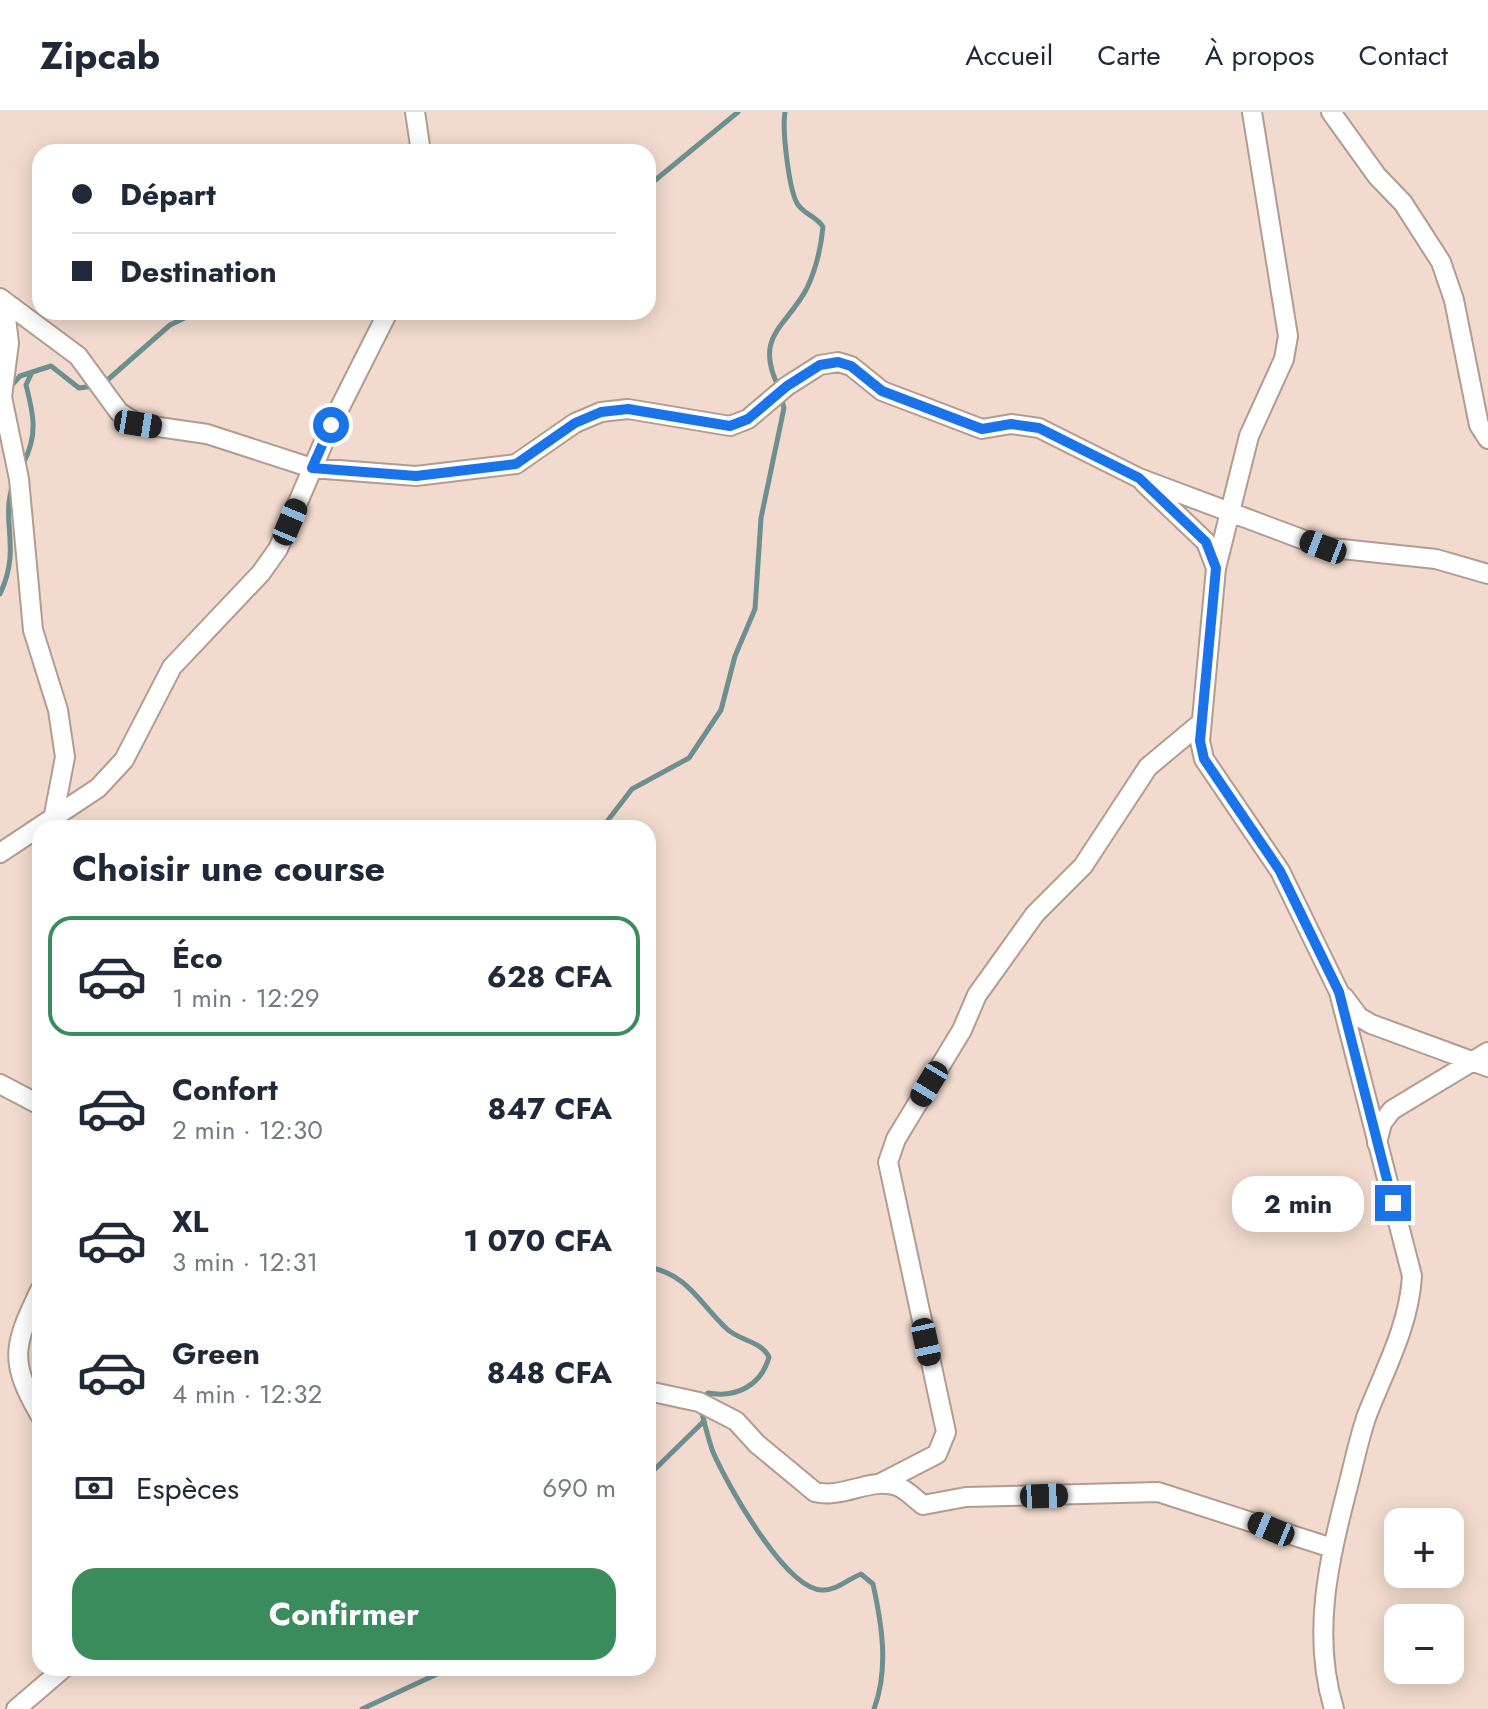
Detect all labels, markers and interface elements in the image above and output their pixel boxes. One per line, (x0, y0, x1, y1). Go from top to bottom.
text: Zipcab (40, 28, 160, 83)
text: Accueil (965, 35, 1053, 76)
text: Carte (1097, 35, 1161, 76)
text: À propos (1205, 35, 1315, 76)
text: Contact (1359, 35, 1448, 76)
text: Départ (120, 173, 216, 216)
text: Destination (120, 250, 277, 293)
route start (313, 407, 349, 443)
car (112, 408, 164, 440)
car (270, 495, 310, 549)
car (1296, 527, 1350, 567)
text: Choisir une course (72, 842, 385, 894)
text: Éco (172, 936, 223, 979)
icon: car (76, 940, 148, 1012)
text: 628 CFA (487, 955, 612, 998)
text: 1 min · 12:29 (172, 979, 320, 1017)
car (906, 1057, 952, 1111)
text: Confort (172, 1068, 278, 1111)
icon: car (76, 1072, 148, 1144)
text: 847 CFA (488, 1087, 612, 1130)
text: 2 min · 12:30 (172, 1111, 323, 1149)
callout: 2 min (1233, 1175, 1365, 1231)
text: 2 min (1264, 1185, 1332, 1223)
route end (1375, 1185, 1411, 1221)
text: XL (172, 1200, 208, 1243)
icon: car (76, 1204, 148, 1276)
text: 1 070 CFA (463, 1219, 612, 1262)
text: 3 min · 12:31 (172, 1243, 318, 1281)
car (909, 1316, 943, 1368)
text: Green (172, 1332, 260, 1375)
icon: car (76, 1336, 148, 1408)
text: 848 CFA (487, 1351, 612, 1394)
text: 4 min · 12:32 (172, 1375, 322, 1413)
icon: cash (72, 1466, 116, 1510)
text: Espèces (136, 1467, 239, 1510)
text: 690 m (542, 1469, 616, 1507)
car (1020, 1483, 1068, 1509)
map controls (1384, 1508, 1464, 1684)
button: + (1384, 1508, 1464, 1588)
car (1244, 1509, 1298, 1549)
button: Confirmer (72, 1568, 616, 1660)
button: − (1384, 1604, 1464, 1684)

